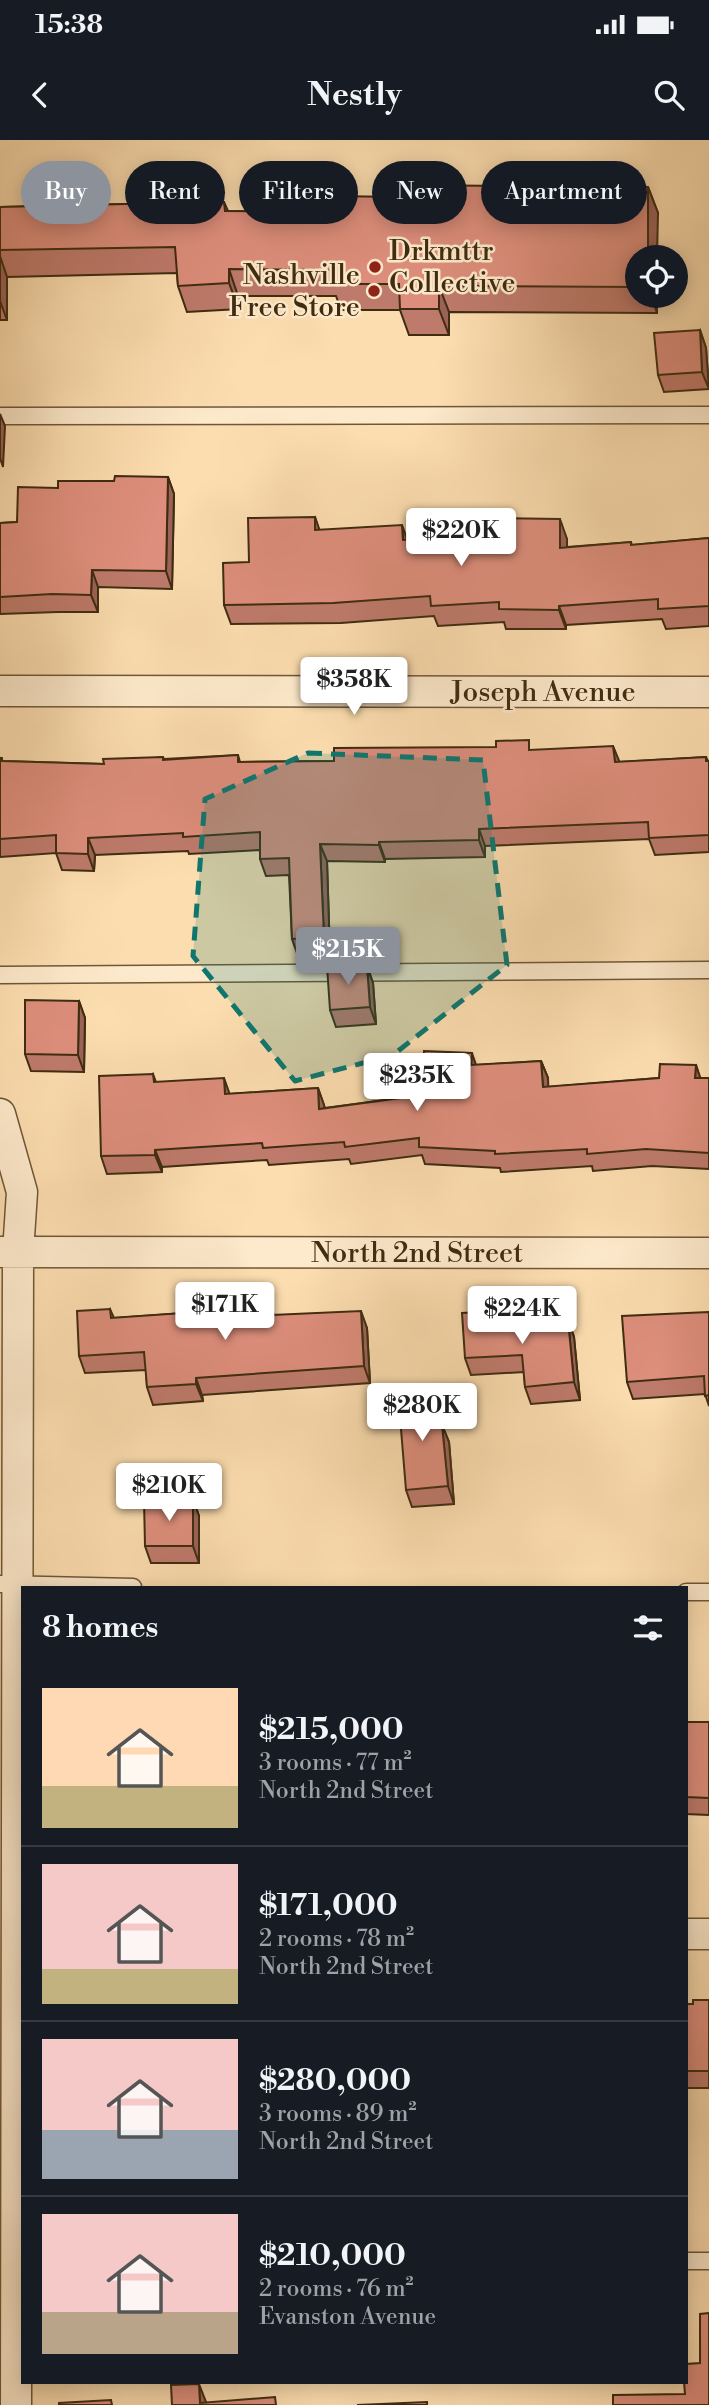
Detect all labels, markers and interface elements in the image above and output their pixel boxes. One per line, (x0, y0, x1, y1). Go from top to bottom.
text: 15:38 (35, 9, 103, 41)
text: Nestly (307, 75, 402, 115)
icon: back (21, 76, 59, 114)
icon: search (650, 76, 688, 114)
chip: Buy (21, 161, 111, 224)
chip: Rent (125, 161, 225, 224)
chip: Filters (239, 161, 358, 224)
chip: New (372, 161, 467, 224)
chip: Apartment (481, 161, 647, 224)
place label: Drkmttr Collective (389, 234, 516, 301)
map controls (625, 245, 688, 308)
button: locate (625, 245, 688, 308)
place label: Nashville Free Store (229, 258, 360, 325)
marker: Drkmttr Collective (367, 259, 383, 275)
marker: Nashville Free Store (366, 283, 382, 299)
pin: $220K (412, 508, 510, 568)
text: $220K (422, 517, 500, 545)
pin: $358K (305, 658, 403, 717)
text: $358K (316, 666, 392, 694)
street label: Joseph Avenue (449, 675, 636, 710)
pin: $215K (299, 928, 397, 987)
text: $215K (312, 936, 384, 964)
pin: $235K (368, 1054, 466, 1113)
text: $235K (380, 1062, 454, 1090)
street label: North 2nd Street (311, 1236, 523, 1271)
pin: $171K (176, 1282, 274, 1342)
pin: $224K (473, 1286, 571, 1346)
text: $171K (191, 1291, 259, 1319)
text: $224K (484, 1295, 560, 1323)
pin: $280K (373, 1384, 471, 1443)
text: $280K (383, 1392, 461, 1420)
pin: $210K (120, 1464, 218, 1523)
text: $210K (132, 1472, 206, 1500)
text: 8 homes (42, 1609, 158, 1647)
icon: filters (629, 1609, 667, 1647)
text: $215,000 (259, 1711, 404, 1749)
icon: home (98, 1716, 182, 1800)
text: 3 rooms · 77 m² (259, 1749, 412, 1777)
text: North 2nd Street (259, 1777, 433, 1805)
text: $171,000 (259, 1887, 398, 1925)
icon: home (98, 1892, 182, 1976)
text: 2 rooms · 78 m² (259, 1925, 414, 1953)
text: North 2nd Street (259, 1953, 433, 1981)
text: $280,000 (259, 2062, 411, 2100)
icon: home (98, 2067, 182, 2151)
text: 3 rooms · 89 m² (259, 2100, 416, 2128)
text: North 2nd Street (259, 2128, 433, 2156)
text: $210,000 (259, 2237, 406, 2275)
icon: home (98, 2242, 182, 2326)
text: 2 rooms · 76 m² (259, 2275, 414, 2303)
text: Evanston Avenue (259, 2303, 436, 2331)

